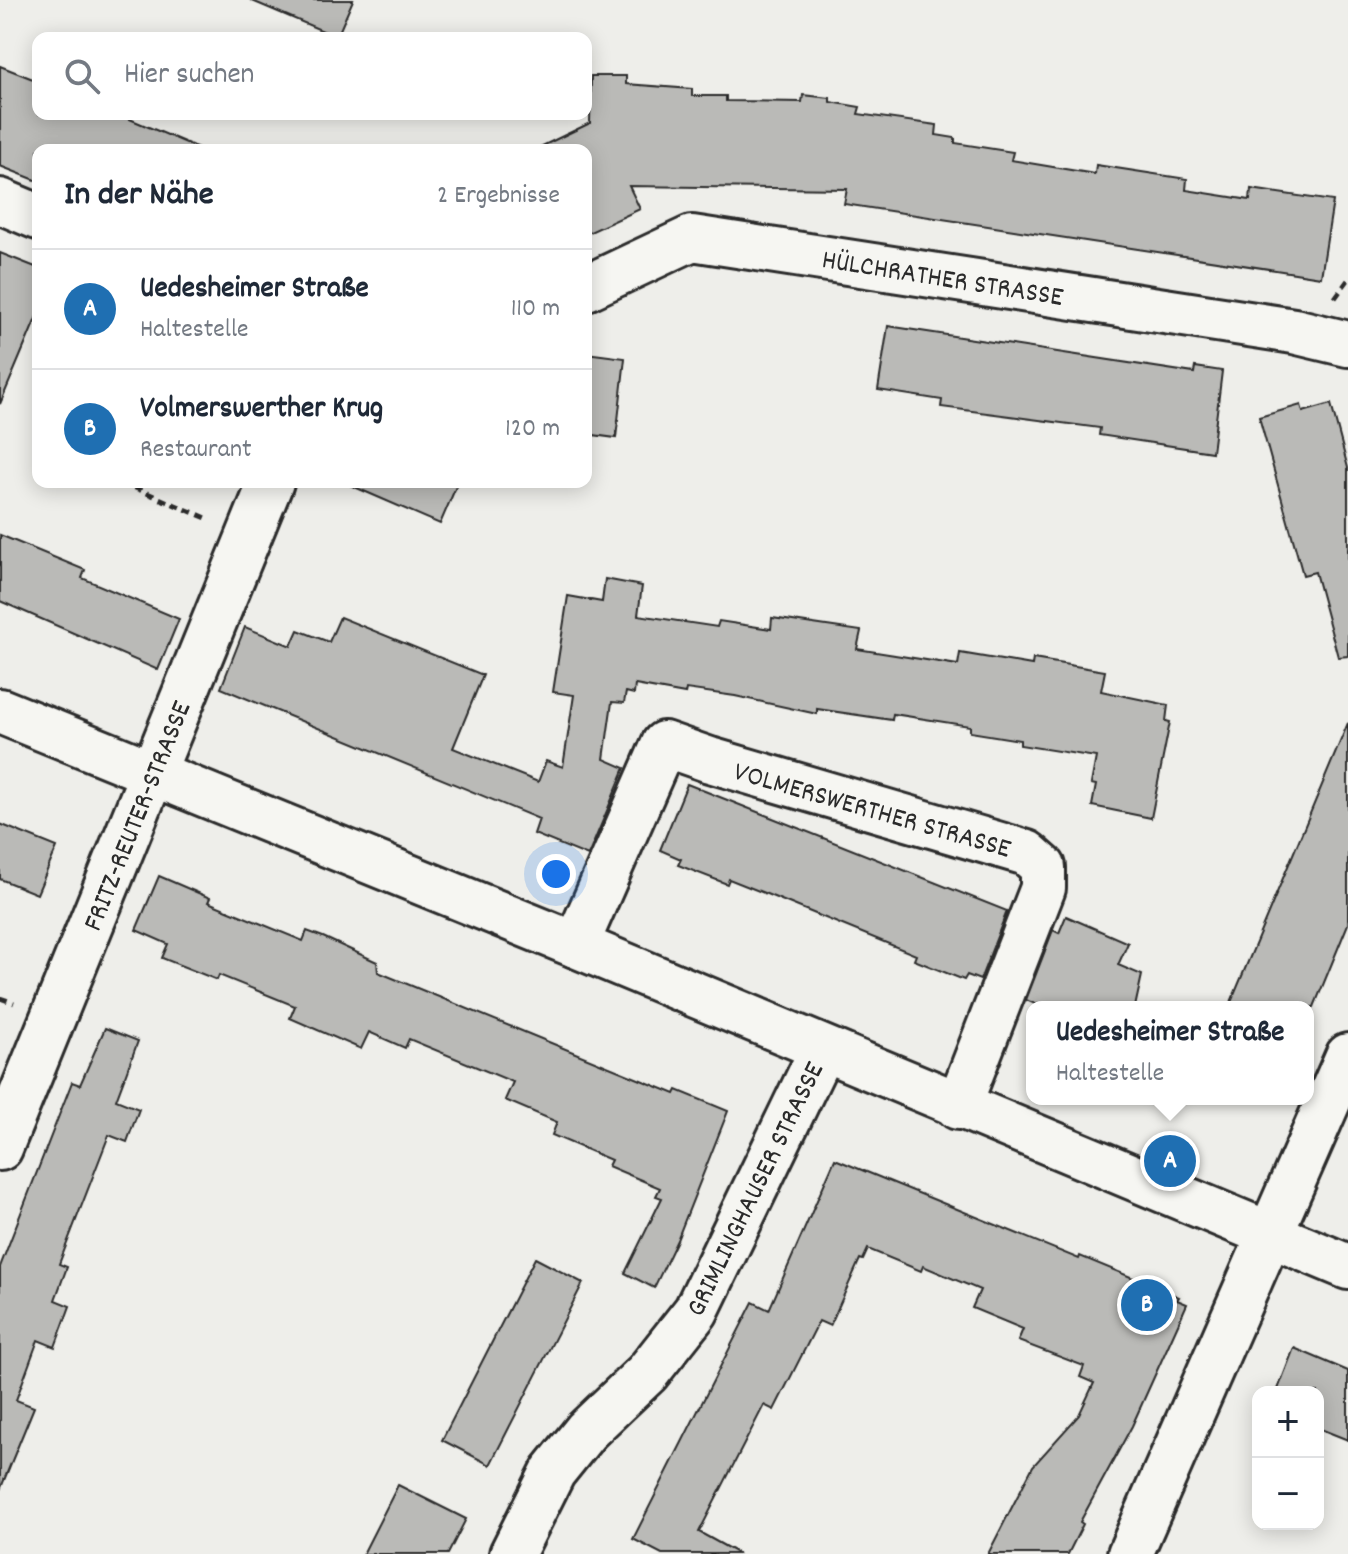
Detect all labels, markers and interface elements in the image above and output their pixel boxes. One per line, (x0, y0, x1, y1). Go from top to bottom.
search box (32, 32, 592, 120)
icon: search (60, 54, 104, 98)
text: Hier suchen (124, 55, 254, 98)
text: In der Nähe (64, 172, 214, 221)
text: 2 Ergebnisse (437, 178, 560, 215)
street label: HÜLCHRATHER STRASSE (819, 242, 1066, 320)
text: Uedesheimer Straße (140, 269, 369, 312)
text: A (83, 291, 97, 328)
text: 110 m (511, 291, 560, 328)
text: Haltestelle (140, 312, 249, 349)
text: Volmerswerther Krug (140, 389, 383, 432)
text: B (84, 411, 96, 448)
text: 120 m (505, 411, 560, 448)
text: Restaurant (140, 432, 252, 469)
street label: FRITZ-REUTER-STRASSE (75, 696, 204, 938)
street label: VOLMERSWERTHER STRASSE (728, 754, 1015, 872)
your location (536, 854, 576, 894)
popup (1026, 1001, 1314, 1105)
text: Uedesheimer Straße (1056, 1013, 1284, 1056)
street label: GRIMLINGHAUSER STRASSE (678, 1056, 837, 1324)
text: Haltestelle (1056, 1056, 1164, 1093)
pin: A (1144, 1131, 1196, 1191)
pin: B (1121, 1275, 1173, 1335)
map controls (1252, 1386, 1324, 1530)
button: + (1252, 1386, 1324, 1458)
button: − (1252, 1458, 1324, 1530)

